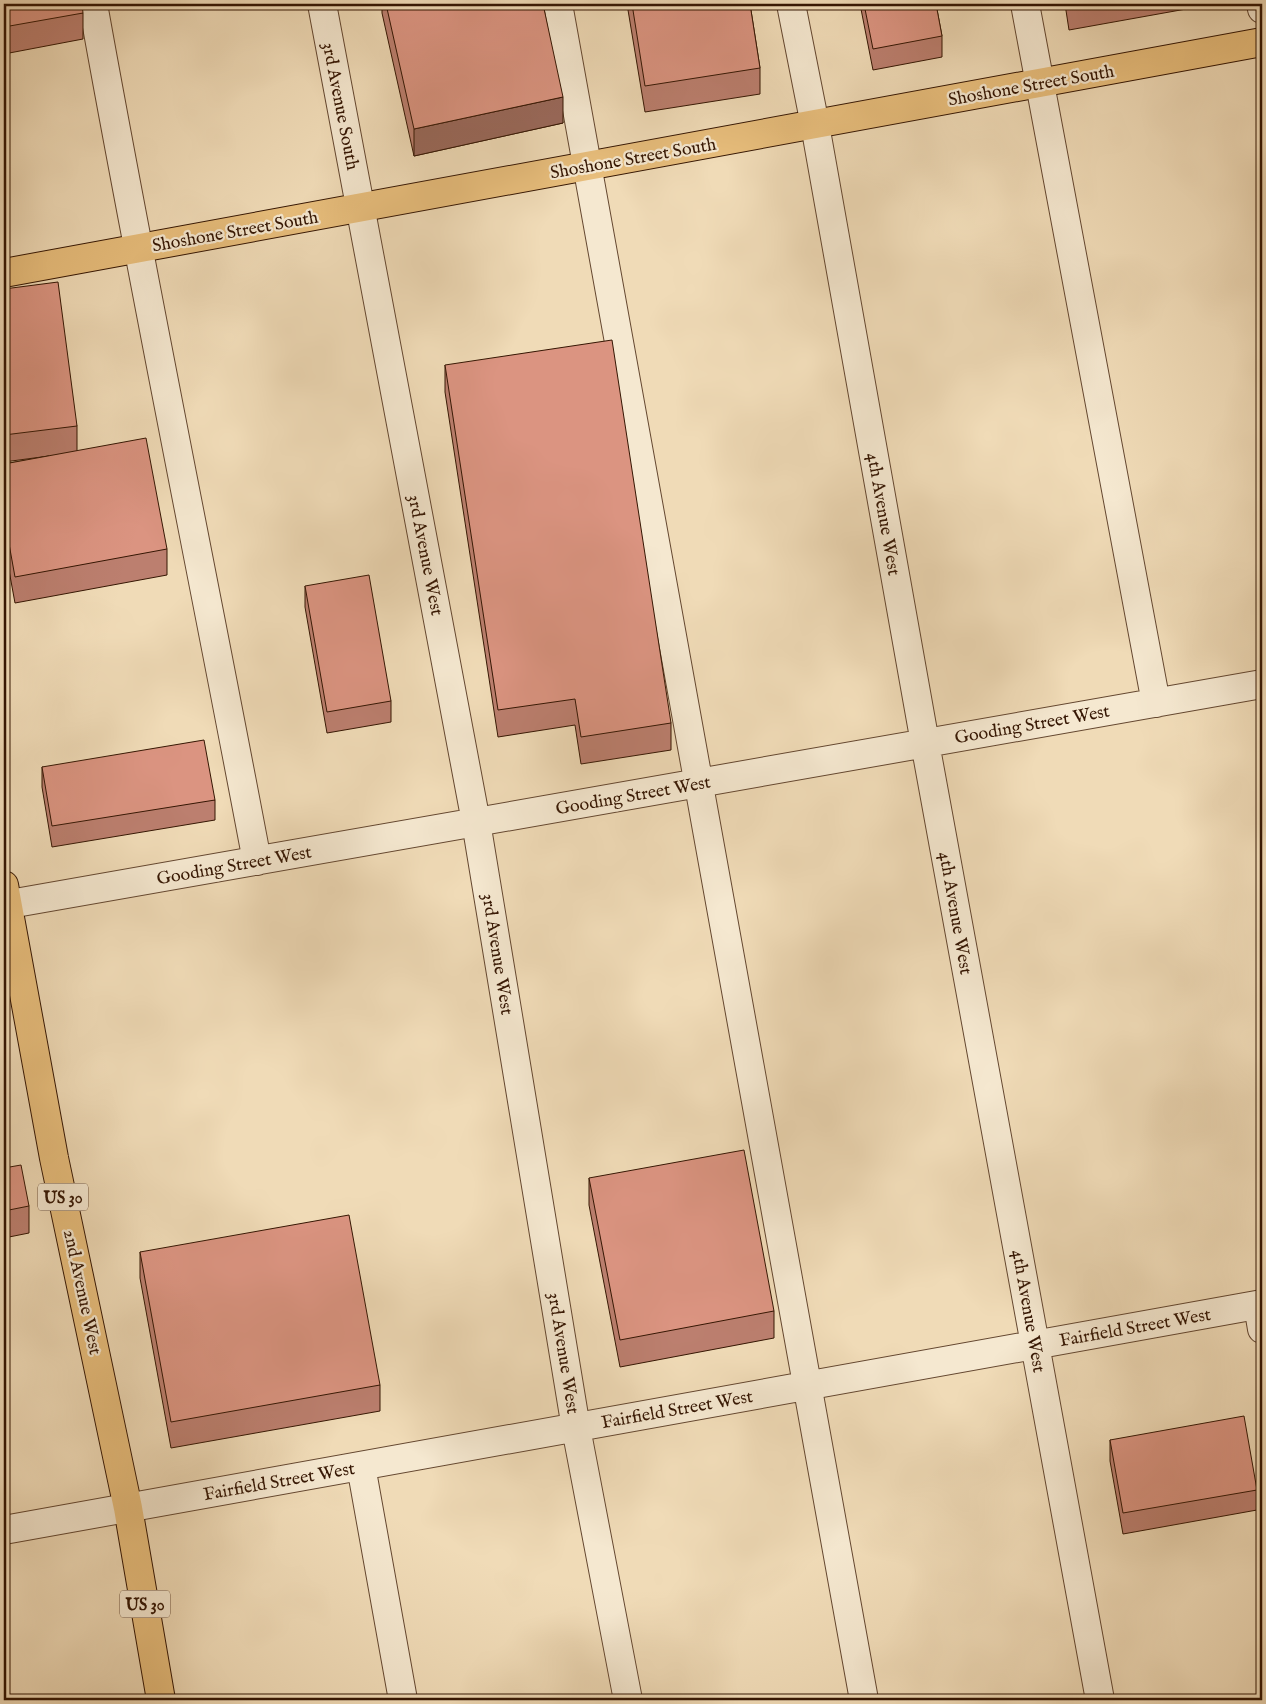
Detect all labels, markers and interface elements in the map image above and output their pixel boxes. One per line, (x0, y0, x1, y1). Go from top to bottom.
street label: 3rd Avenue South (316, 40, 363, 173)
street label: Shoshone Street South (946, 60, 1117, 112)
street label: Shoshone Street South (548, 133, 719, 185)
street label: Shoshone Street South (150, 206, 321, 258)
street label: 4th Avenue West (860, 451, 905, 578)
street label: 3rd Avenue West (402, 493, 448, 618)
street label: Gooding Street West (953, 701, 1112, 750)
street label: Gooding Street West (554, 772, 713, 821)
street label: Gooding Street West (155, 842, 314, 891)
street label: 4th Avenue West (932, 850, 977, 977)
street label: 3rd Avenue West (476, 892, 517, 1017)
road number: US 30 (38, 1184, 88, 1210)
street label: 2nd Avenue West (57, 1228, 106, 1357)
street label: 4th Avenue West (1005, 1248, 1050, 1375)
street label: 3rd Avenue West (542, 1291, 583, 1416)
street label: Fairfield Street West (1058, 1304, 1213, 1353)
street label: Fairfield Street West (600, 1386, 755, 1435)
street label: Fairfield Street West (202, 1458, 357, 1507)
road number: US 30 (120, 1590, 170, 1618)

